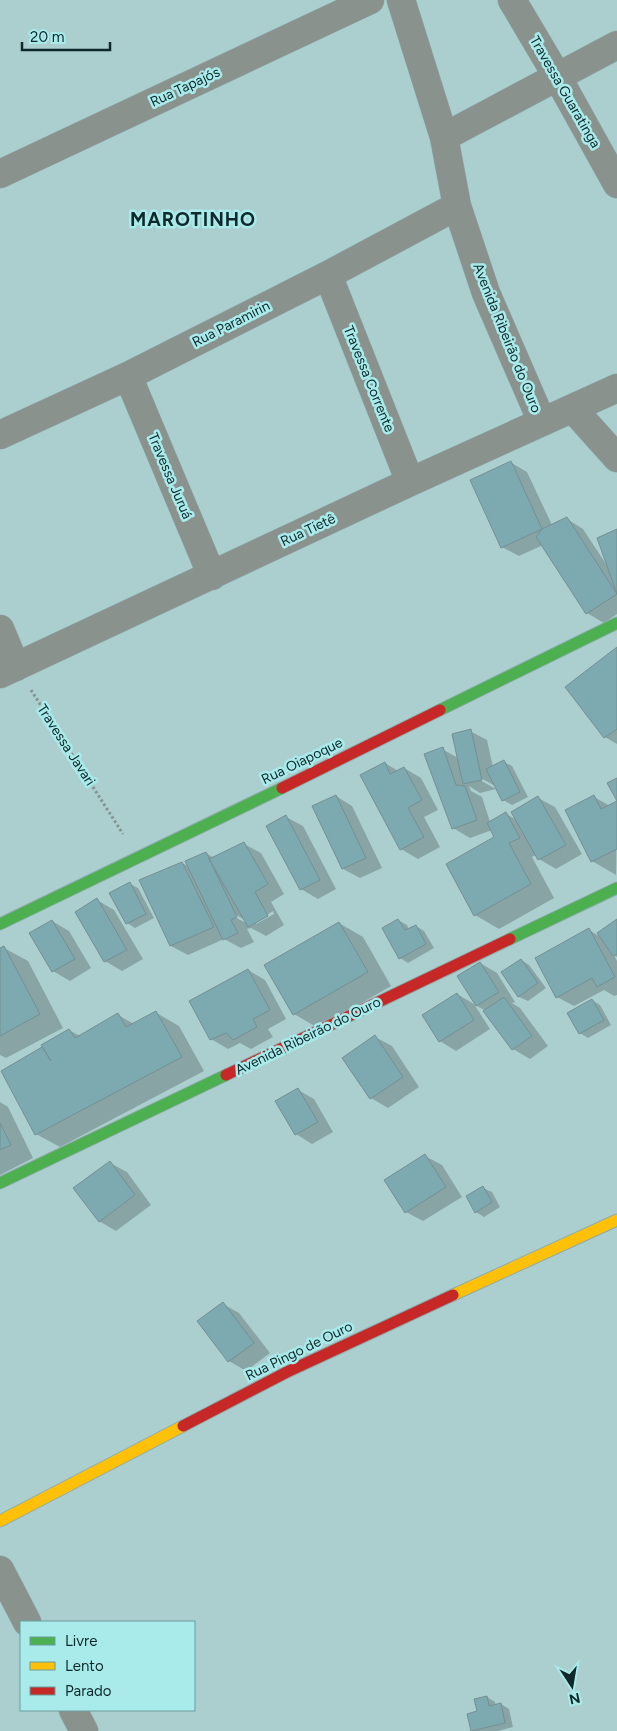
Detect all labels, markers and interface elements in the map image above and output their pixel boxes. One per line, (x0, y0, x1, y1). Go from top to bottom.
scale bar (22, 20, 110, 52)
text: 20 m (30, 28, 64, 46)
street label: Travessa Guaratinga (526, 33, 604, 151)
street label: Rua Tapajós (147, 63, 223, 111)
district label: MAROTINHO (130, 208, 256, 231)
street label: Avenida Ribeirão do Ouro (469, 261, 545, 415)
street label: Rua Paramirin (189, 297, 273, 351)
street label: Travessa Corrente (340, 323, 398, 435)
street label: Travessa Juruá (144, 430, 196, 522)
street label: Rua Tietê (278, 510, 339, 550)
street label: Travessa Javari (33, 701, 99, 789)
street label: Rua Oiapoque (259, 734, 346, 788)
street label: Avenida Ribeirão do Ouro (232, 993, 384, 1079)
street label: Rua Pingo de Ouro (243, 1318, 355, 1384)
legend (20, 1621, 195, 1711)
text: Livre (65, 1632, 97, 1650)
text: Lento (65, 1657, 104, 1675)
north arrow (547, 1661, 597, 1711)
text: Parado (65, 1682, 112, 1700)
text: N (568, 1689, 582, 1708)

